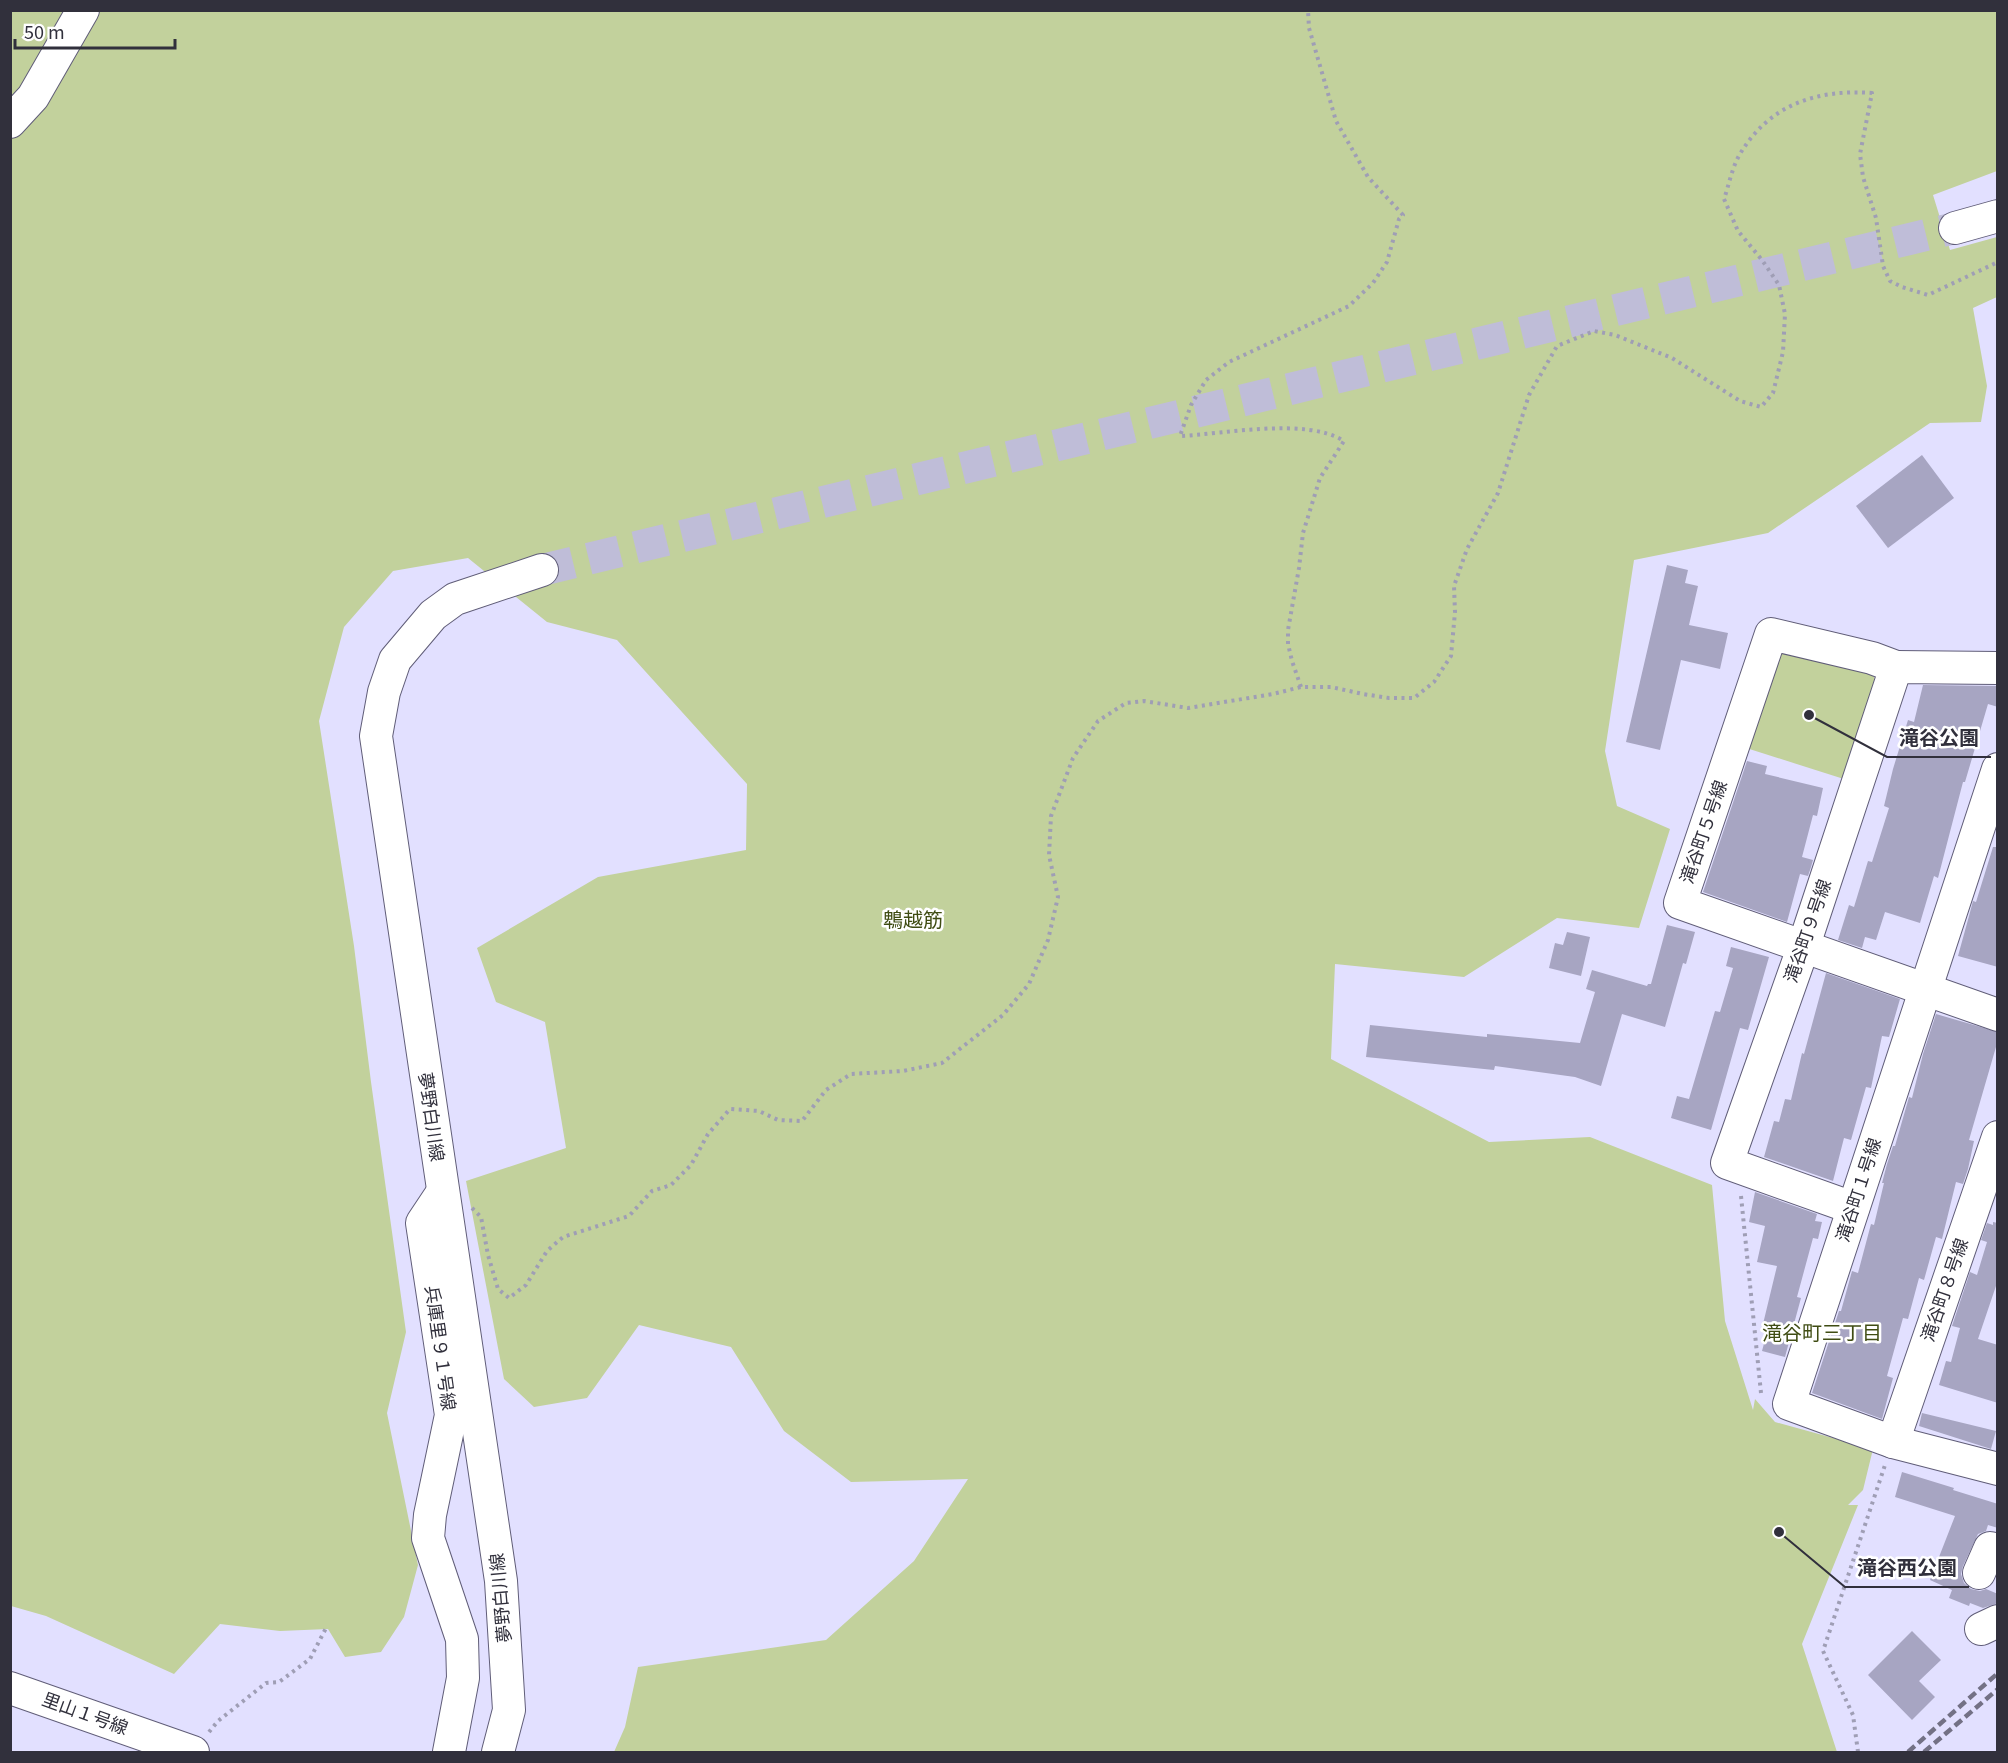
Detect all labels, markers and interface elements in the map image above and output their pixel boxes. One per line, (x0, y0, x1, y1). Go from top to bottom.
scale bar (15, 12, 176, 50)
text: 50 m (24, 18, 65, 44)
callout: 滝谷公園 (1887, 719, 1991, 757)
text: 滝谷公園 (1899, 722, 1979, 751)
street label: 滝谷町５号線 (1672, 776, 1732, 887)
street label: 滝谷町９号線 (1776, 875, 1836, 986)
district label: 鵯越筋 (883, 904, 943, 933)
street label: 夢野白川線 (414, 1070, 452, 1163)
street label: 滝谷町１号線 (1828, 1134, 1886, 1245)
street label: 滝谷町８号線 (1913, 1234, 1973, 1345)
street label: 兵庫里９１号線 (420, 1284, 464, 1412)
district label: 滝谷町三丁目 (1762, 1317, 1882, 1346)
callout: 滝谷西公園 (1845, 1549, 1969, 1587)
street label: 夢野白川線 (482, 1552, 516, 1644)
text: 滝谷西公園 (1857, 1552, 1957, 1581)
street label: 里山１号線 (39, 1685, 132, 1740)

